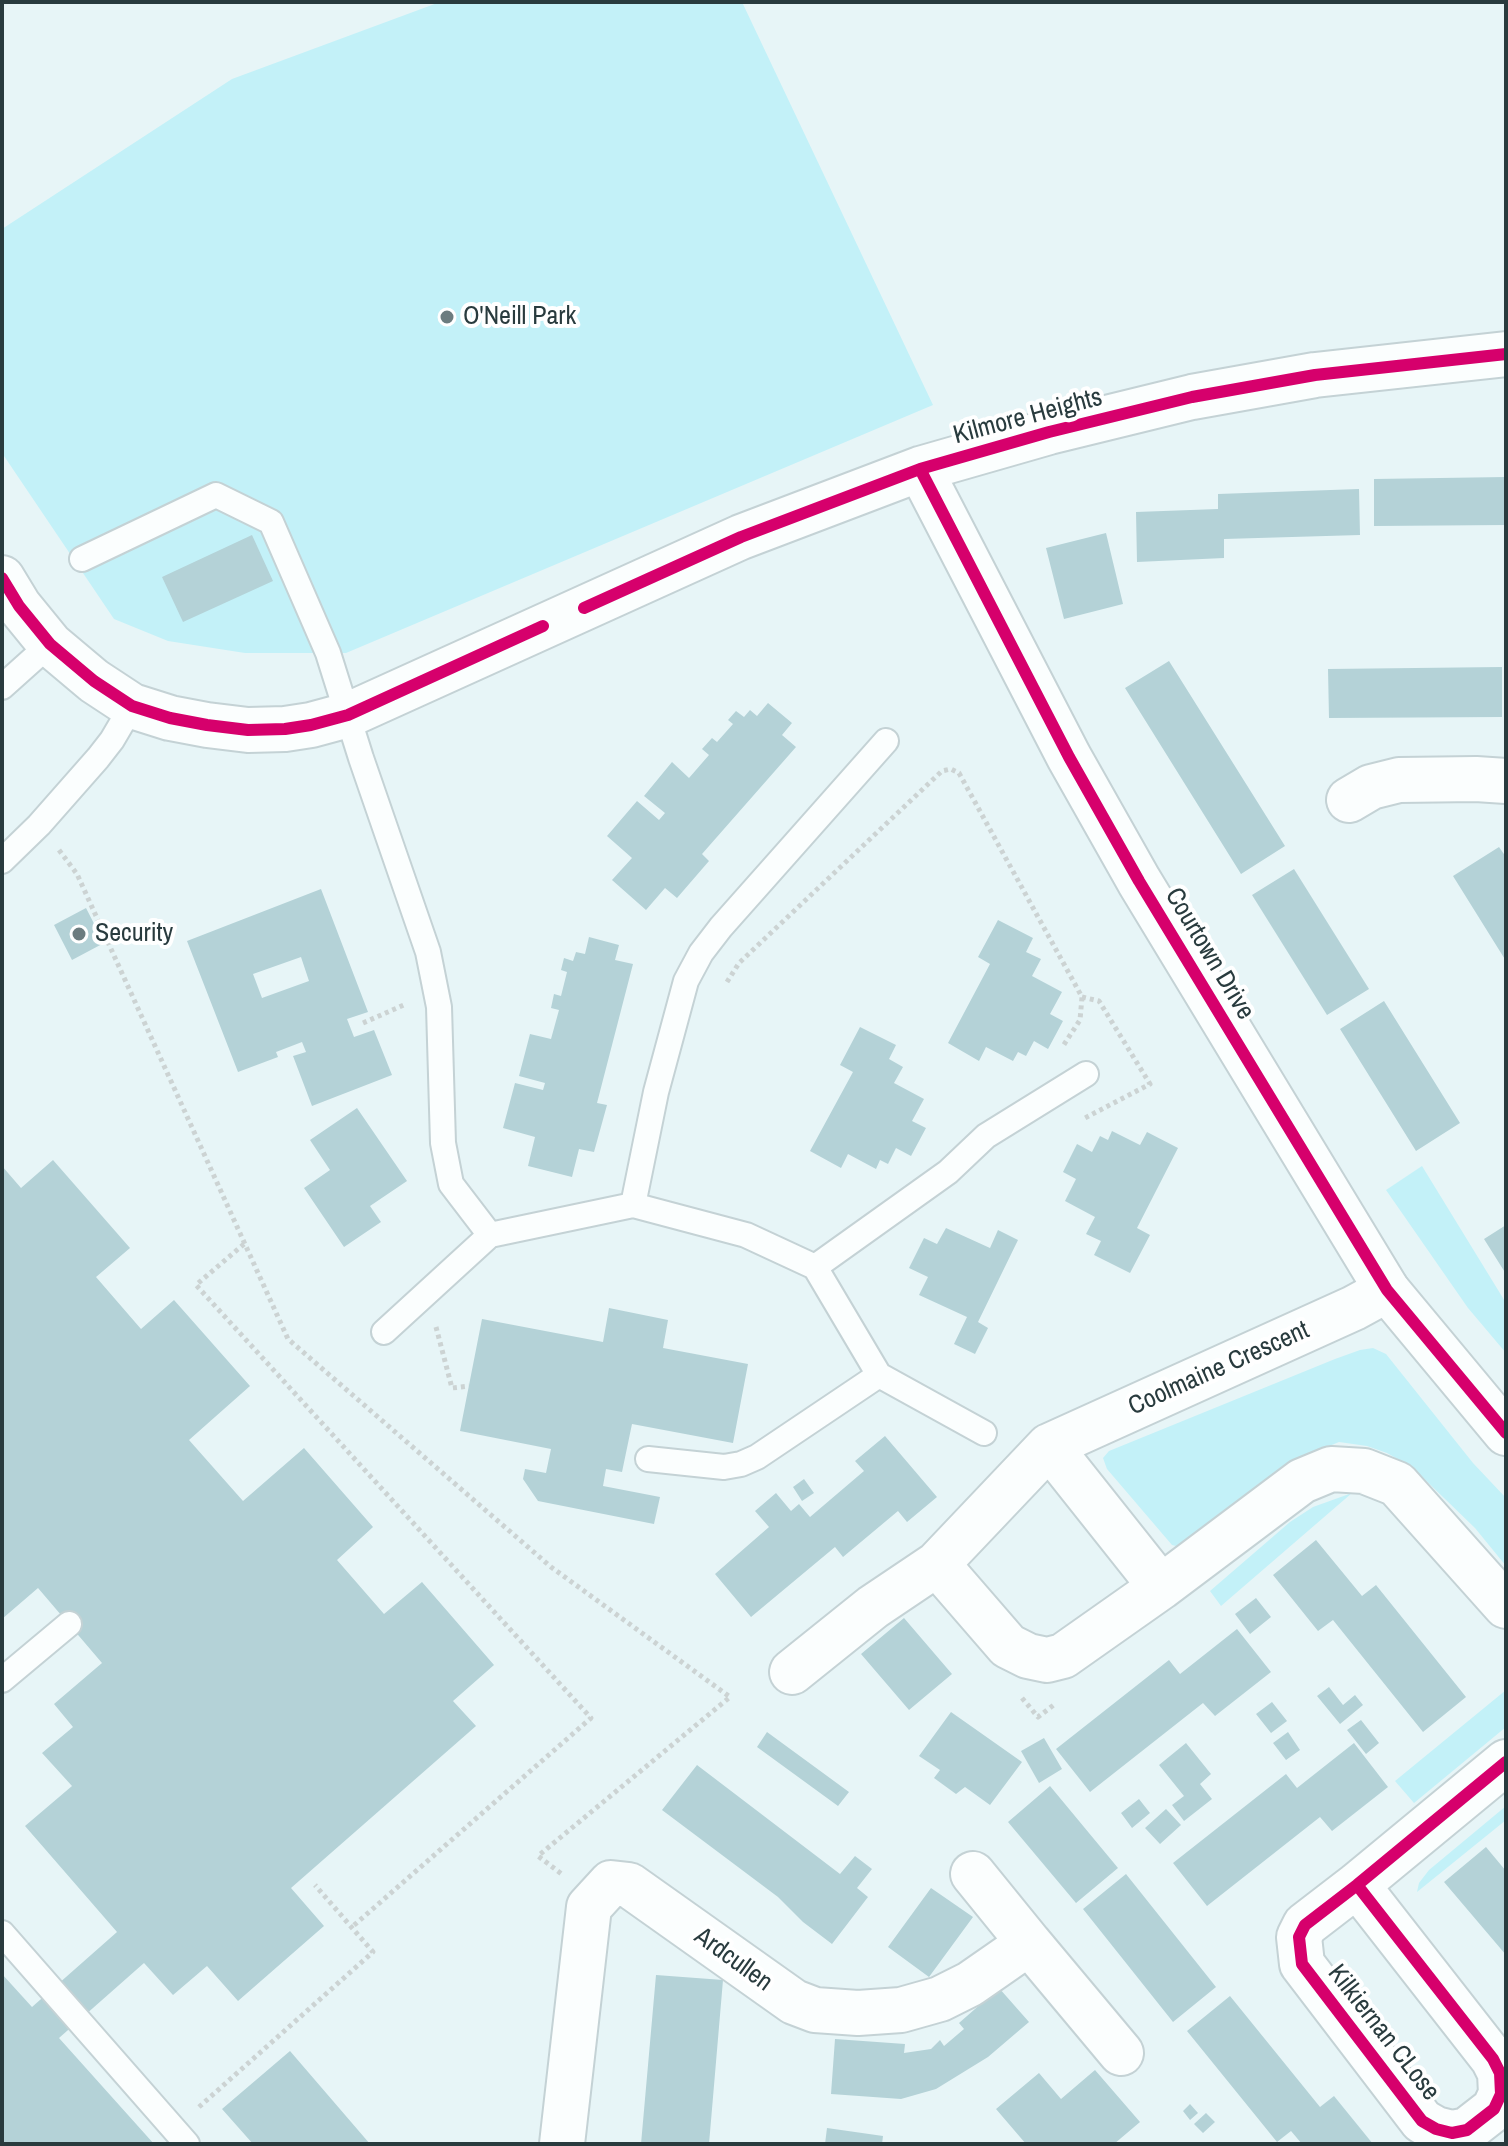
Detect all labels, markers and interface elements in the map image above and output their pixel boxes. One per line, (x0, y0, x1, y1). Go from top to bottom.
place label: O'Neill Park (463, 301, 576, 333)
marker: O'Neill Park (438, 308, 456, 326)
street label: Kilmore Heights (950, 382, 1106, 452)
street label: Courtown Drive (1157, 882, 1261, 1026)
place label: Security (95, 918, 173, 950)
marker: Security (70, 925, 88, 943)
street label: Coolmaine Crescent (1124, 1315, 1314, 1423)
street label: Ardcullen (688, 1921, 778, 1999)
street label: Kilkiernan CLose (1320, 1959, 1446, 2107)

